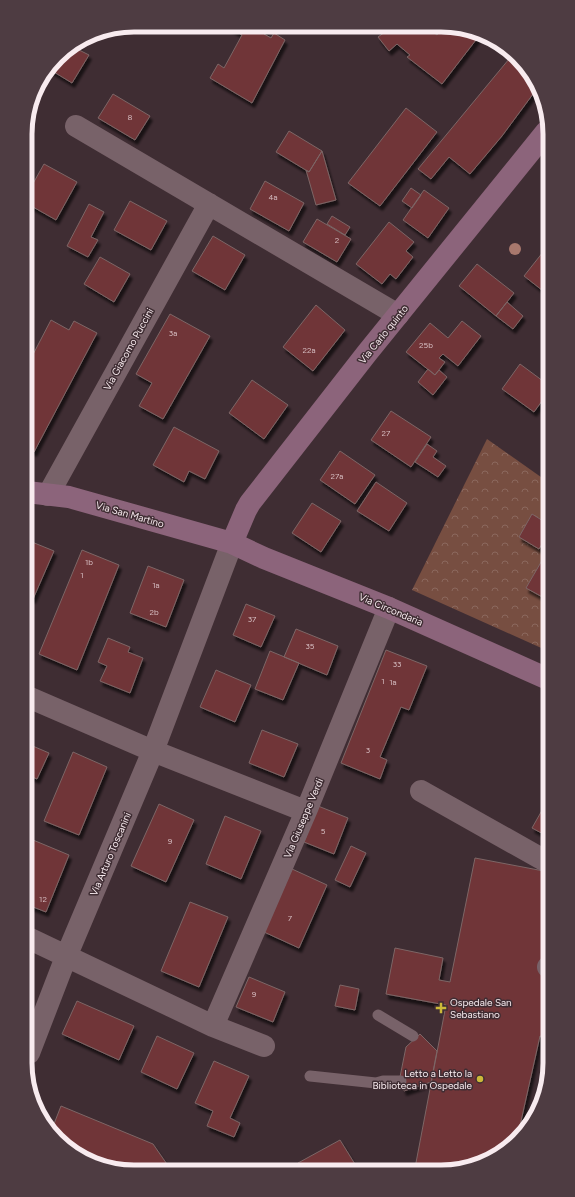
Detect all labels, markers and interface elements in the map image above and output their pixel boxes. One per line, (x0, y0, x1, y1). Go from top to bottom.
house number: 8 (128, 112, 133, 122)
house number: 4a (268, 192, 278, 202)
house number: 2 (335, 235, 339, 245)
street label: Via Carlo quinto (356, 302, 411, 366)
street label: Via Giacomo Puccini (100, 306, 156, 393)
house number: 3a (169, 328, 177, 338)
house number: 25b (419, 340, 433, 350)
house number: 22a (302, 345, 316, 355)
house number: 27 (382, 428, 391, 438)
house number: 27a (331, 471, 343, 481)
street label: Via San Martino (94, 499, 166, 531)
house number: 1b (85, 557, 93, 567)
house number: 1 (80, 570, 84, 580)
house number: 1a (152, 580, 160, 590)
street label: Via Circondaria (357, 590, 425, 629)
house number: 2b (149, 607, 159, 617)
house number: 37 (248, 614, 257, 624)
house number: 35 (306, 641, 315, 651)
house number: 33 (393, 659, 401, 669)
house number: 1 (381, 676, 385, 686)
house number: 1a (389, 677, 397, 687)
house number: 3 (366, 745, 370, 755)
street label: Via Giuseppe Verdi (281, 776, 326, 860)
street label: Via Arturo Toscanini (87, 810, 134, 898)
house number: 5 (321, 826, 326, 836)
house number: 9 (168, 836, 173, 846)
house number: 12 (39, 894, 47, 904)
house number: 7 (288, 913, 293, 923)
house number: 9 (252, 989, 257, 999)
place label: Ospedale San Sebastiano (450, 996, 512, 1021)
marker: Ospedale San Sebastiano (435, 1002, 447, 1014)
place label: Letto a Letto la Biblioteca in Ospedale (372, 1067, 473, 1092)
marker: Letto a Letto la Biblioteca in Ospedale (475, 1074, 485, 1084)

